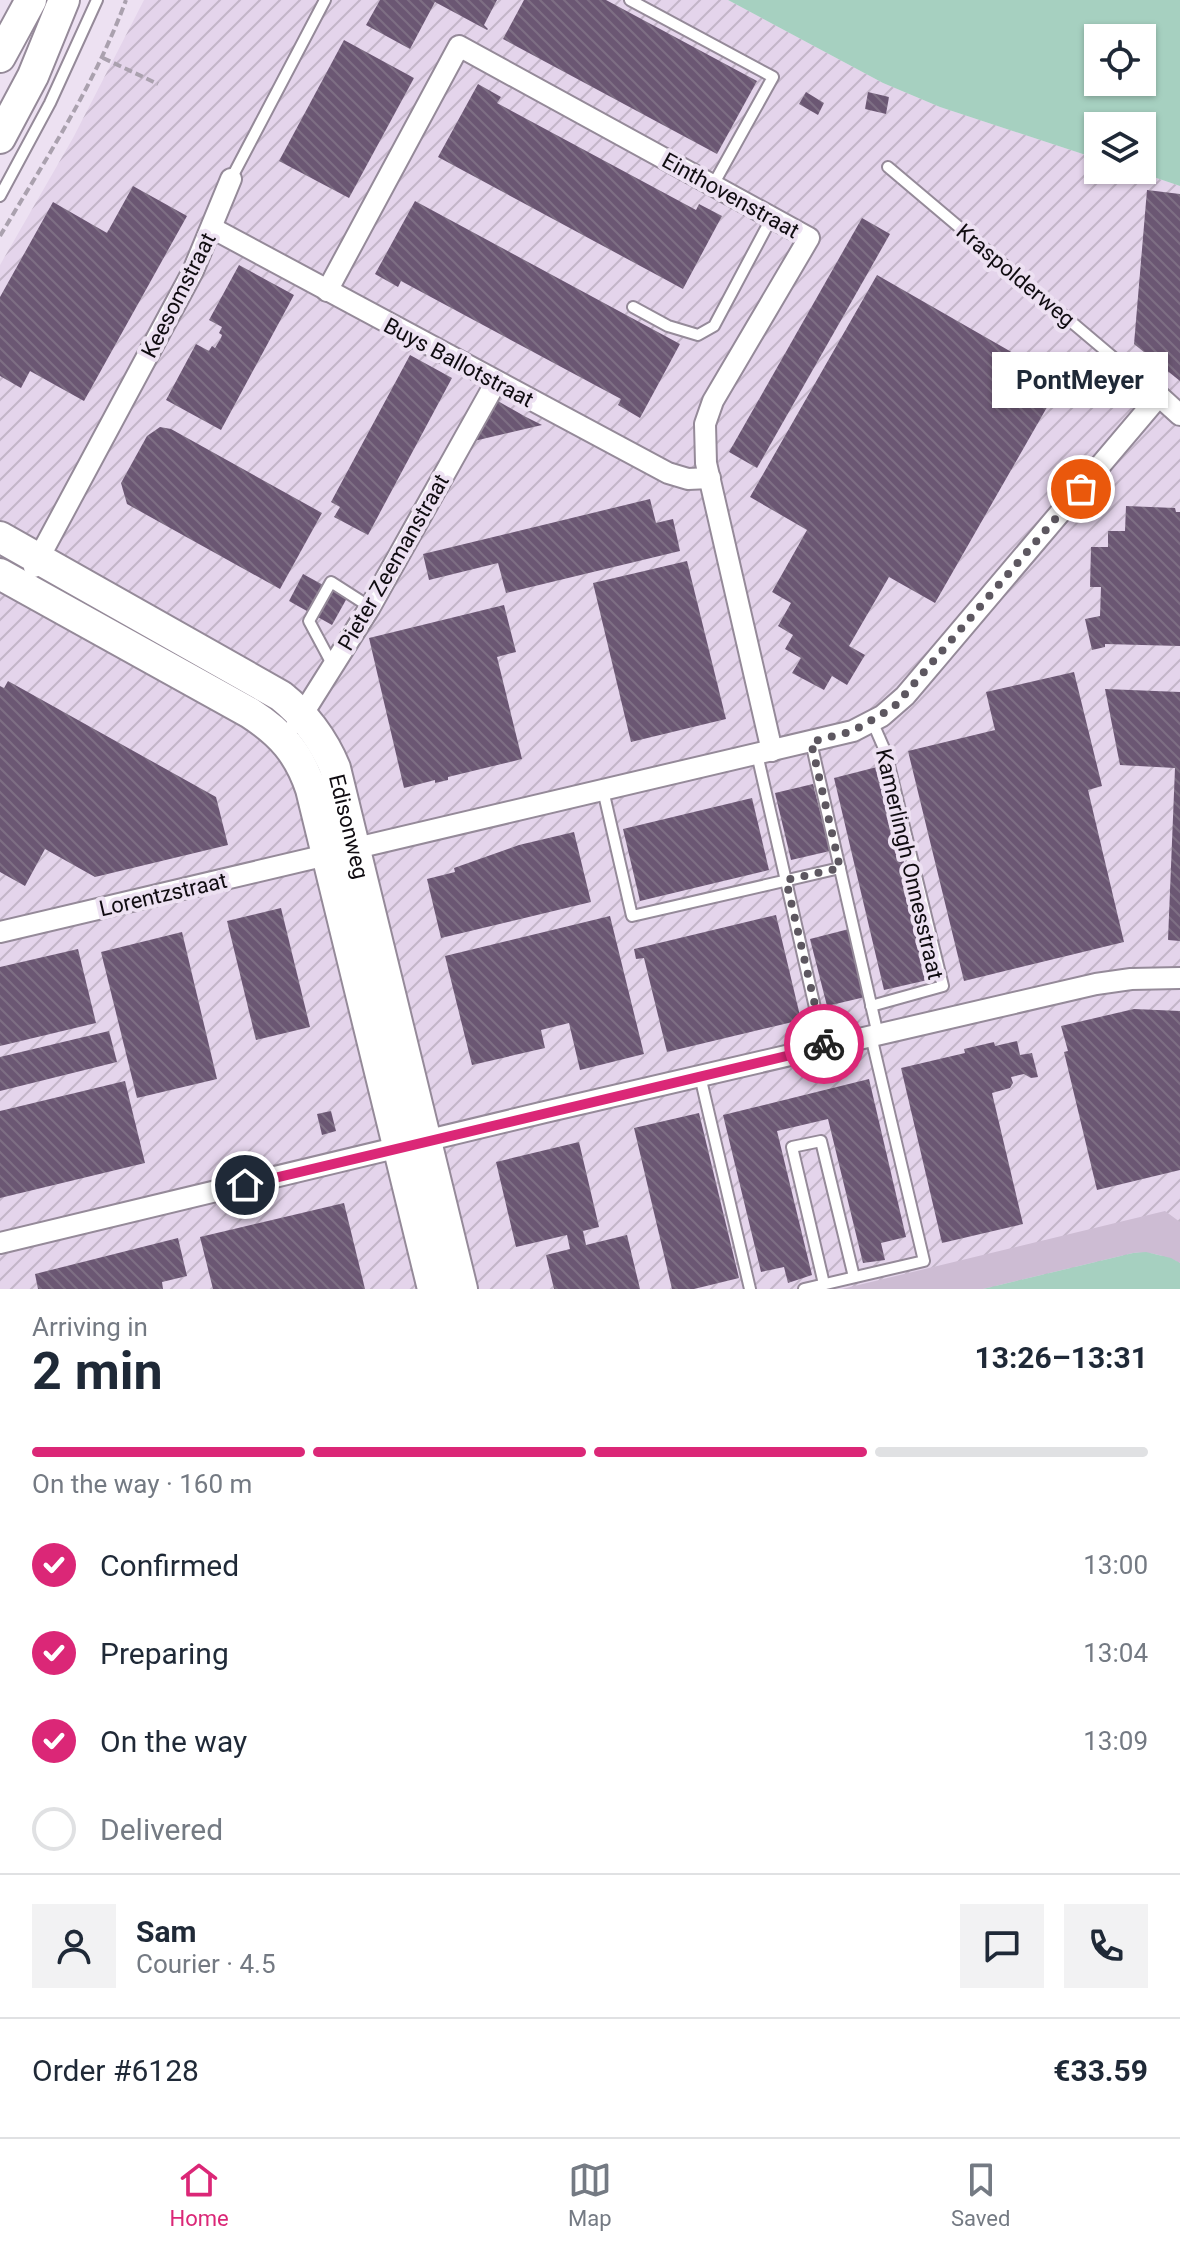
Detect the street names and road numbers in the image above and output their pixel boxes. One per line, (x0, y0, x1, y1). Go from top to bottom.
street label: Einthovenstraat (658, 147, 804, 243)
street label: Kraspolderweg (951, 219, 1080, 332)
street label: Keesomstraat (136, 229, 221, 362)
street label: Buys Ballotstraat (380, 312, 538, 412)
street label: Pieter Zeemanstraat (333, 470, 454, 655)
street label: Kamerlingh Onnesstraat (871, 746, 948, 982)
street label: Edisonweg (324, 772, 374, 881)
street label: Lorentzstraat (97, 868, 229, 921)

